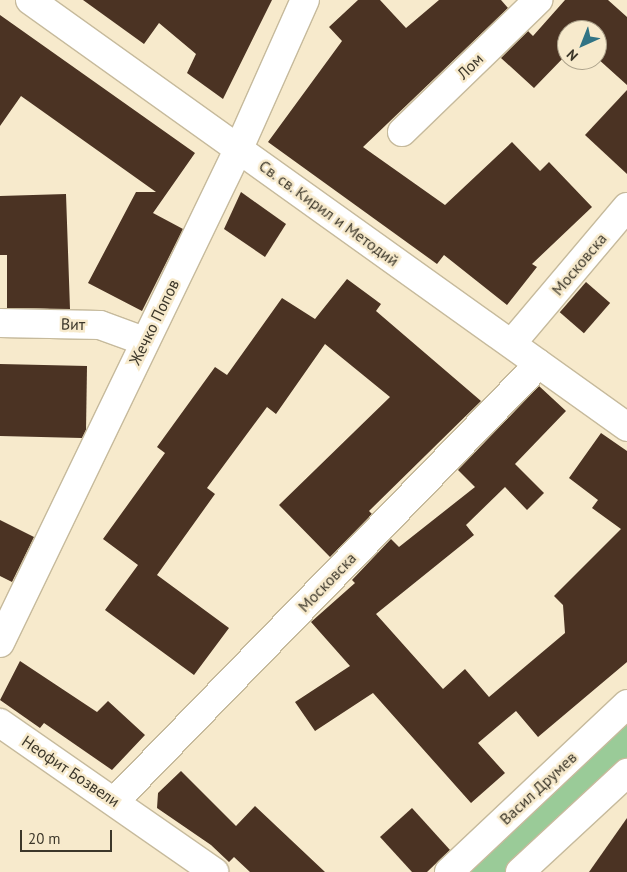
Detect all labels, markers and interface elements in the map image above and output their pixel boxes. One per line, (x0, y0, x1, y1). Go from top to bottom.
north arrow (557, 20, 607, 70)
text: N (563, 45, 582, 65)
street label: Лом (453, 49, 487, 83)
street label: Св. св. Кирил и Методий (254, 155, 404, 271)
street label: Московска (547, 229, 611, 299)
street label: Жечко Попов (125, 276, 183, 368)
street label: Вит (61, 314, 85, 334)
street label: Московска (294, 548, 360, 616)
street label: Неофит Бозвели (18, 731, 124, 811)
street label: Васил Друмев (495, 747, 581, 829)
scale bar (22, 820, 115, 852)
text: 20 m (28, 829, 61, 848)

